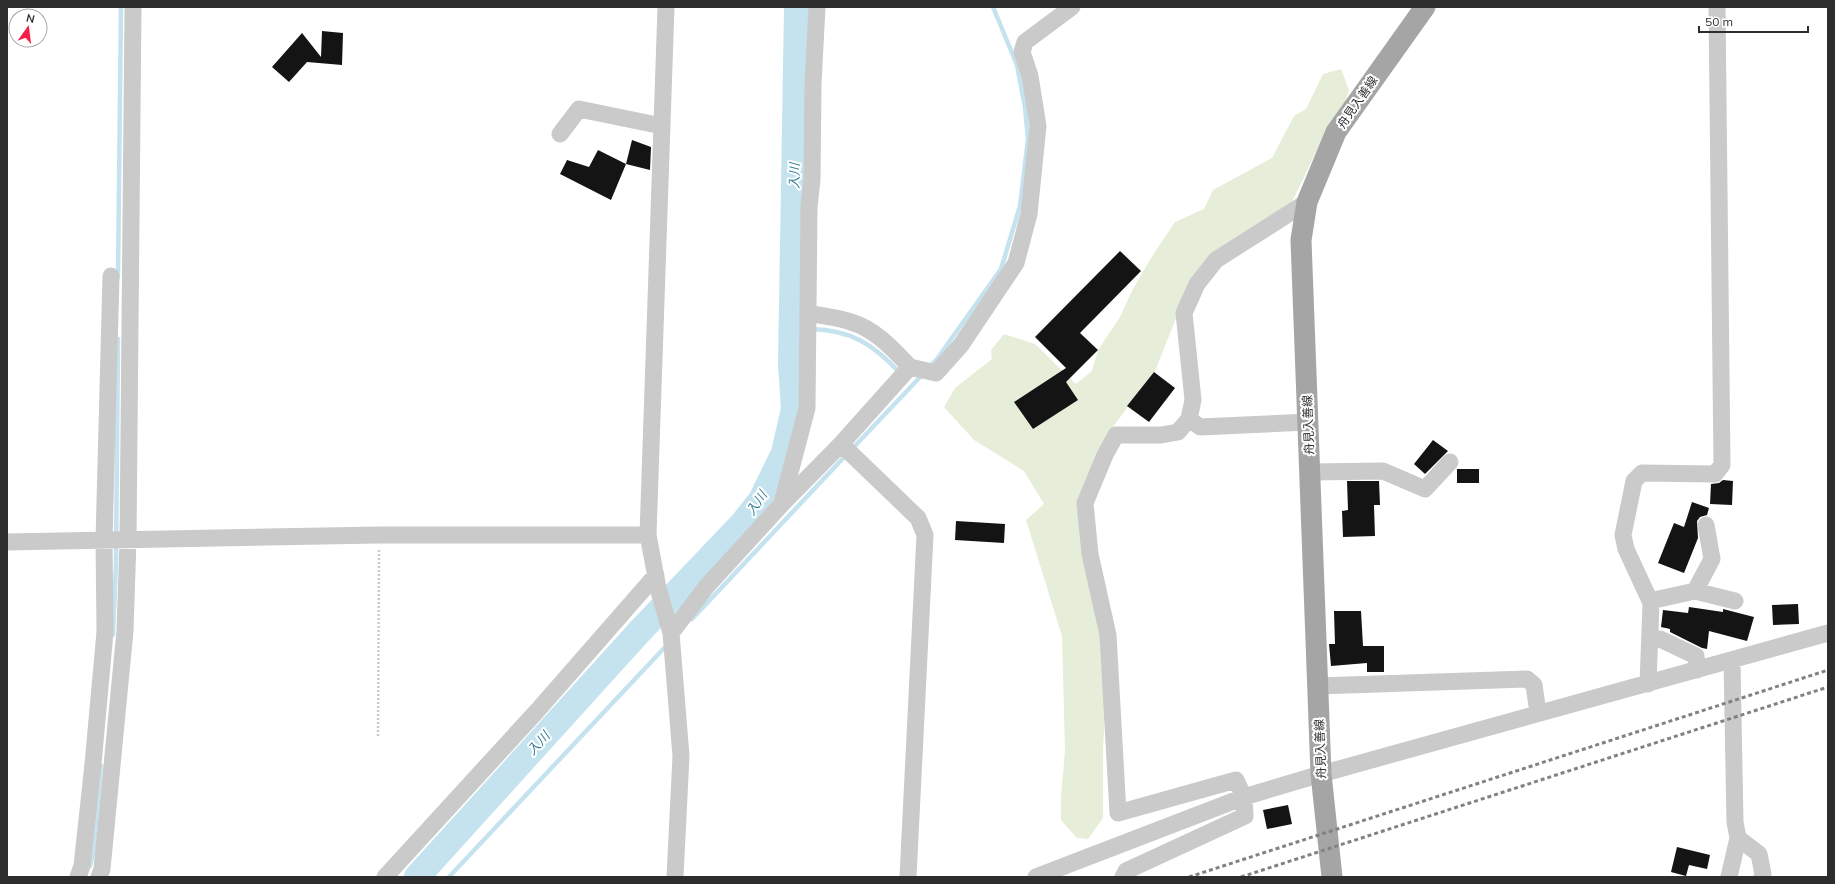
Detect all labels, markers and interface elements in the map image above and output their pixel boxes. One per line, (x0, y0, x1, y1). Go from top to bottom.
north arrow (8, 8, 48, 48)
scale bar (1699, 8, 1808, 34)
text: N (25, 10, 36, 26)
text: 50 m (1705, 14, 1733, 29)
street label: 舟見入善線 (1334, 73, 1380, 131)
water label: 入川 (786, 161, 802, 189)
street label: 舟見入善線 (1299, 395, 1317, 455)
water label: 入川 (742, 486, 771, 518)
street label: 舟見入善線 (1311, 719, 1329, 779)
water label: 入川 (523, 727, 554, 758)

